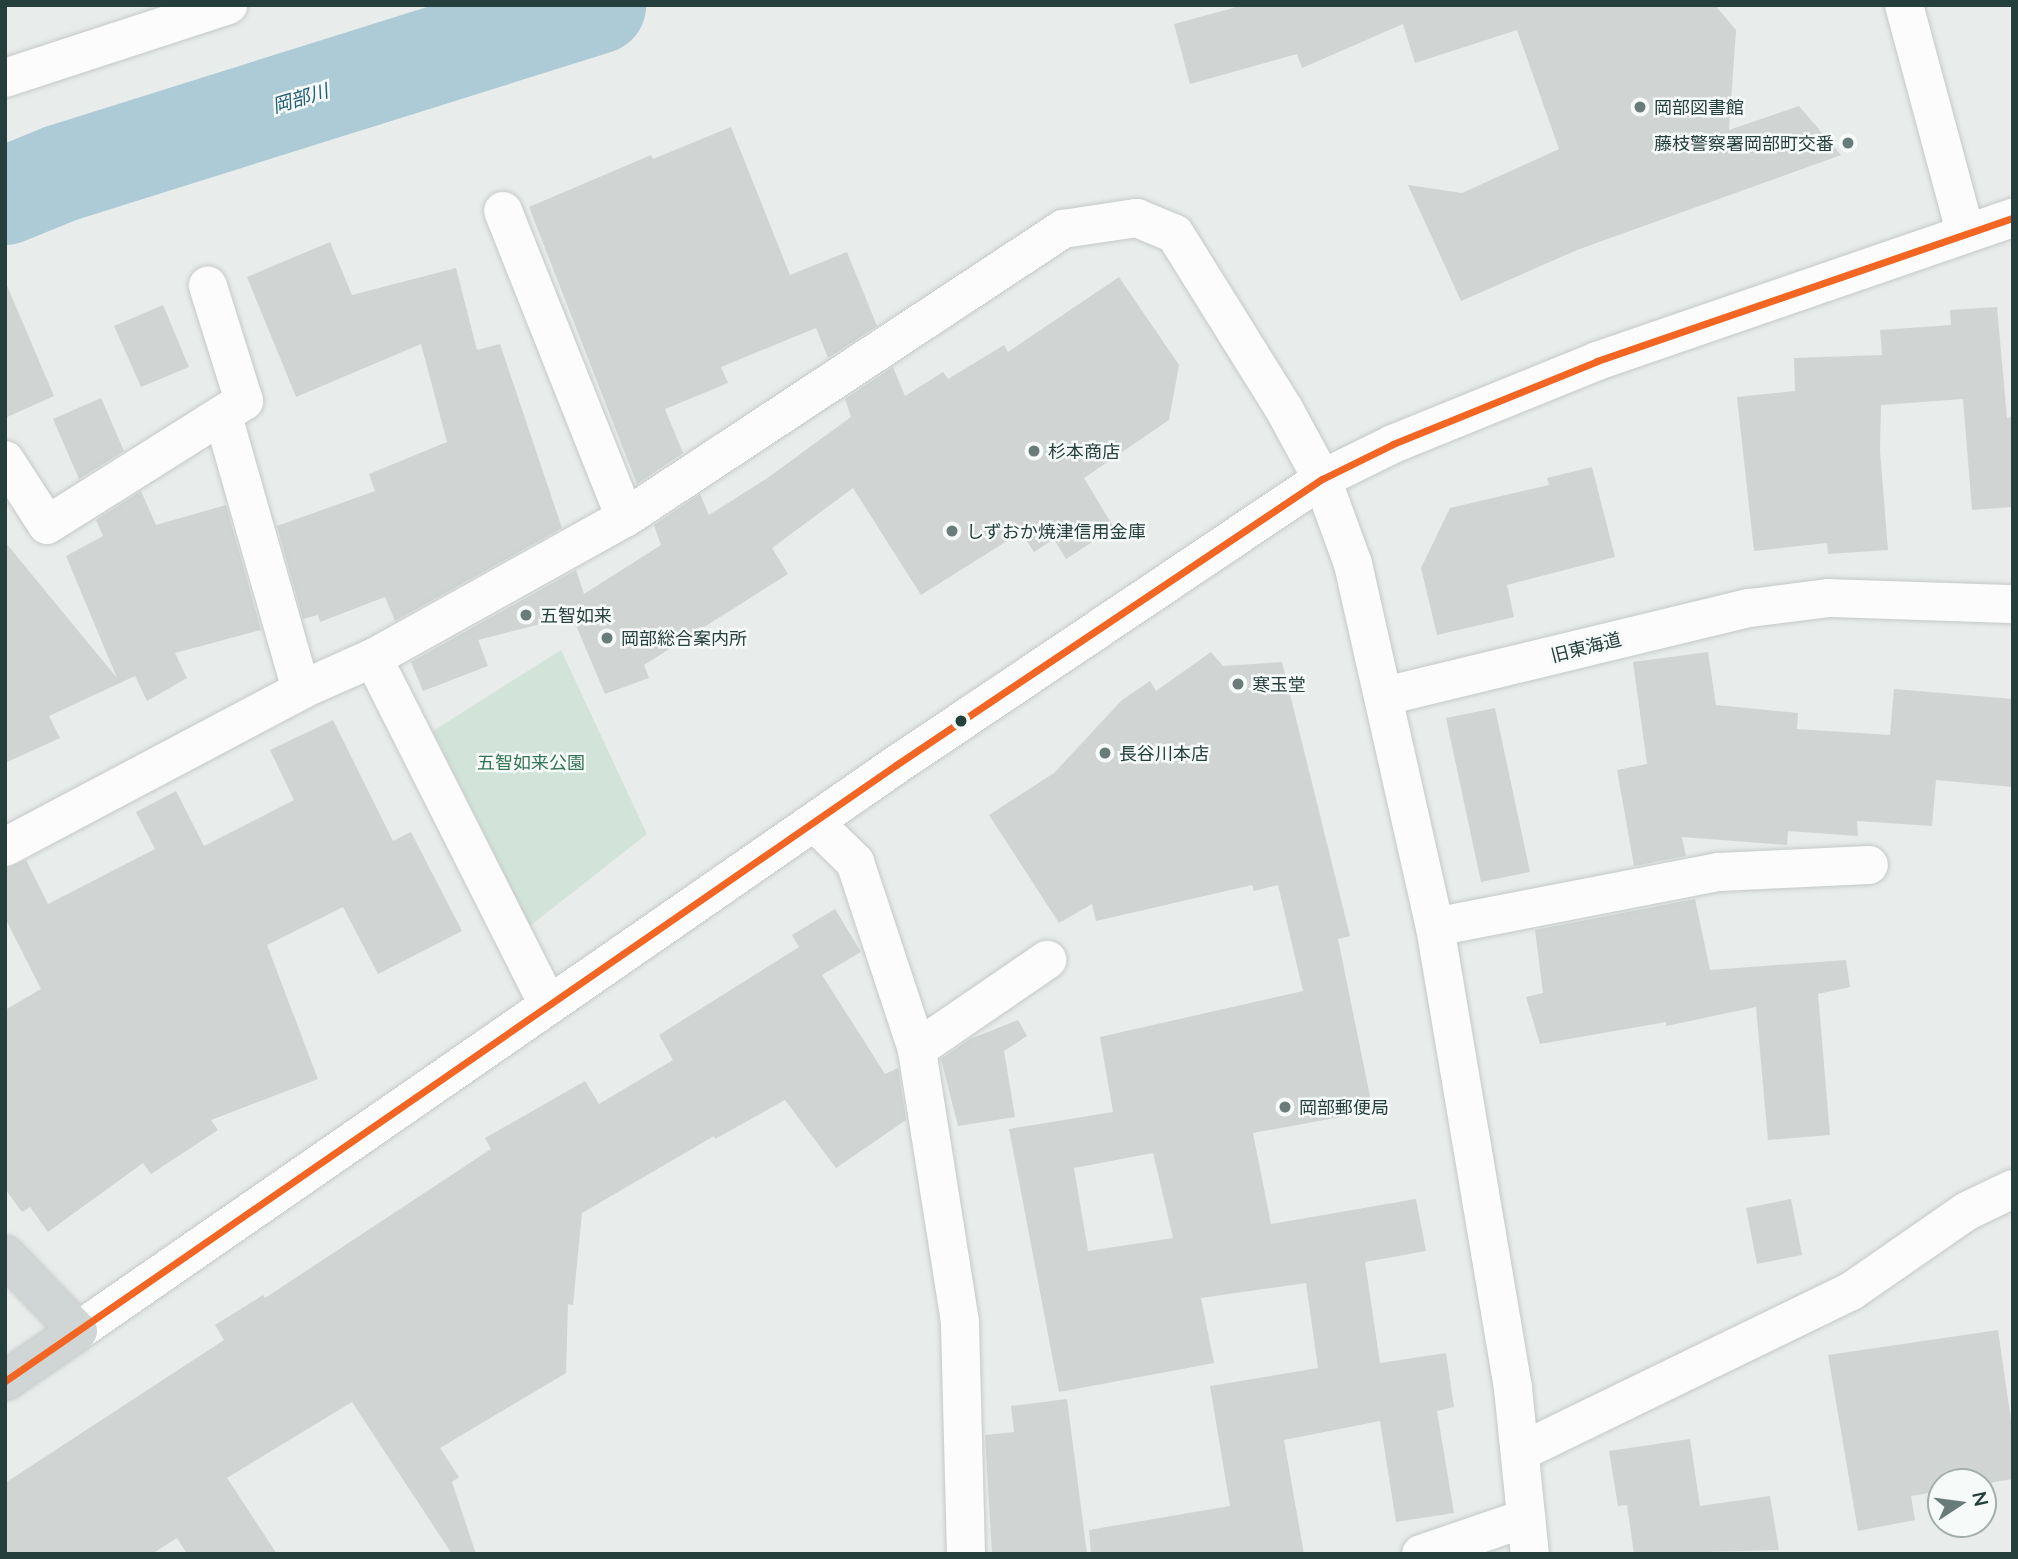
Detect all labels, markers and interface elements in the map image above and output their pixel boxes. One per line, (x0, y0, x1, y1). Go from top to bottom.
water label: 岡部川 (269, 79, 331, 117)
place label: 岡部図書館 (1654, 96, 1744, 118)
marker: 岡部図書館 (1632, 99, 1648, 115)
place label: 藤枝警察署岡部町交番 (1654, 132, 1834, 154)
marker: 藤枝警察署岡部町交番 (1840, 135, 1856, 151)
place label: 杉本商店 (1048, 440, 1120, 462)
marker: 杉本商店 (1026, 443, 1042, 459)
place label: しずおか焼津信用金庫 (966, 520, 1146, 542)
marker: しずおか焼津信用金庫 (944, 523, 960, 539)
place label: 五智如来 (540, 604, 612, 626)
marker: 五智如来 (518, 607, 534, 623)
place label: 岡部総合案内所 (621, 627, 747, 649)
street label: 旧東海道 (1548, 628, 1624, 666)
marker: 岡部総合案内所 (599, 630, 615, 646)
place label: 寒玉堂 (1252, 673, 1306, 695)
marker: 寒玉堂 (1230, 676, 1246, 692)
unlabelled marker (954, 714, 968, 728)
place label: 長谷川本店 (1119, 742, 1209, 764)
marker: 長谷川本店 (1097, 745, 1113, 761)
park label: 五智如来公園 (477, 751, 585, 773)
place label: 岡部郵便局 (1299, 1096, 1389, 1118)
marker: 岡部郵便局 (1277, 1099, 1293, 1115)
north arrow (1927, 1468, 1997, 1538)
text: N (1968, 1489, 1994, 1508)

